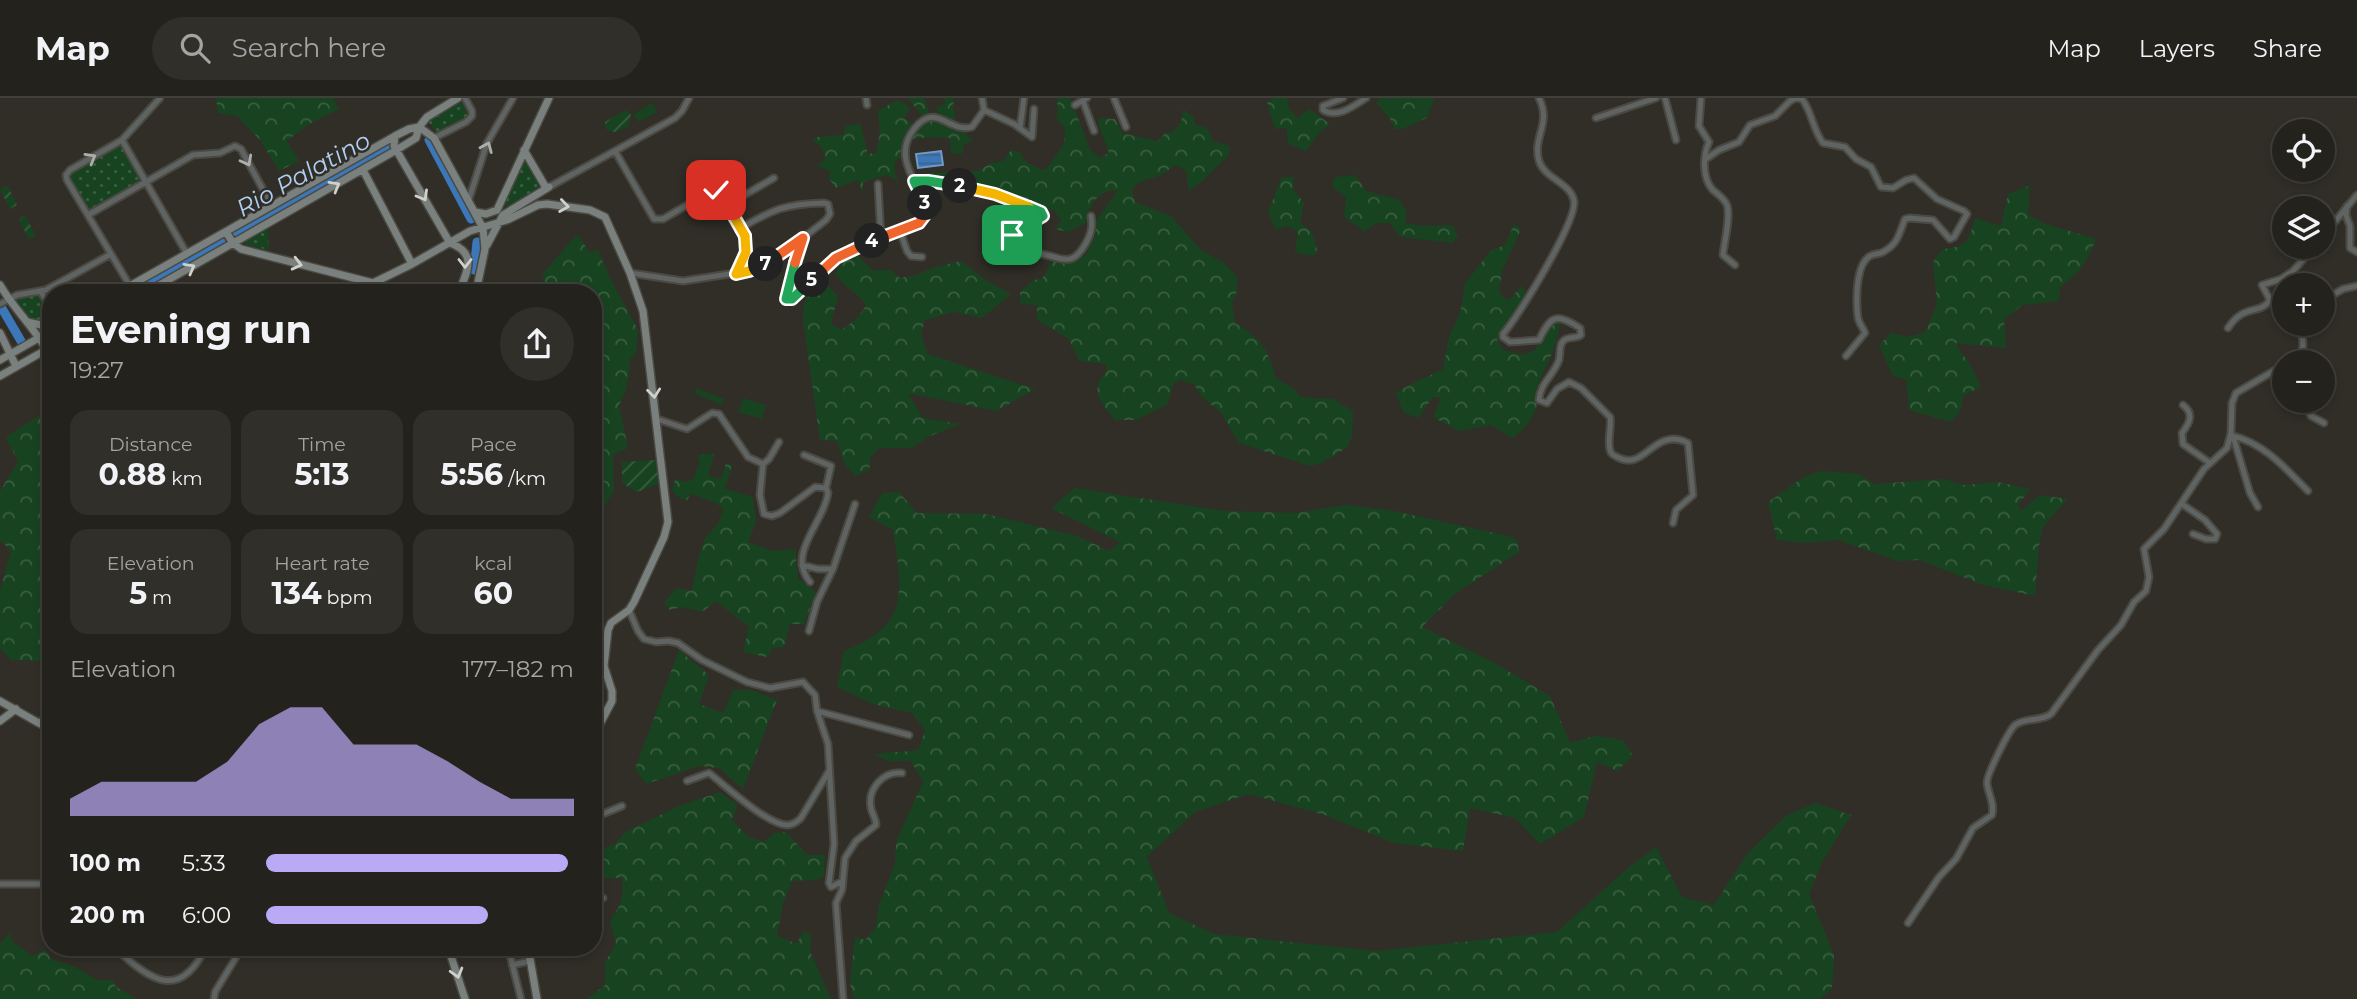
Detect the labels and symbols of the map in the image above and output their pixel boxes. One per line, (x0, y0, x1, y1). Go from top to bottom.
water label: Rio Palatino (231, 125, 375, 223)
one-way arrow (479, 142, 493, 154)
one-way arrow (84, 153, 97, 166)
one-way arrow (239, 153, 252, 166)
pin (686, 160, 746, 220)
pin: 2 (942, 168, 978, 204)
one-way arrow (328, 181, 341, 194)
pin: 3 (908, 186, 942, 220)
one-way arrow (415, 189, 428, 202)
one-way arrow (558, 199, 570, 214)
pin (982, 205, 1042, 265)
pin: 4 (854, 223, 890, 258)
pin: 7 (748, 246, 784, 282)
one-way arrow (291, 256, 303, 270)
one-way arrow (457, 258, 473, 269)
pin: 5 (794, 262, 830, 298)
one-way arrow (183, 263, 196, 276)
one-way arrow (646, 388, 661, 399)
one-way arrow (449, 966, 464, 978)

